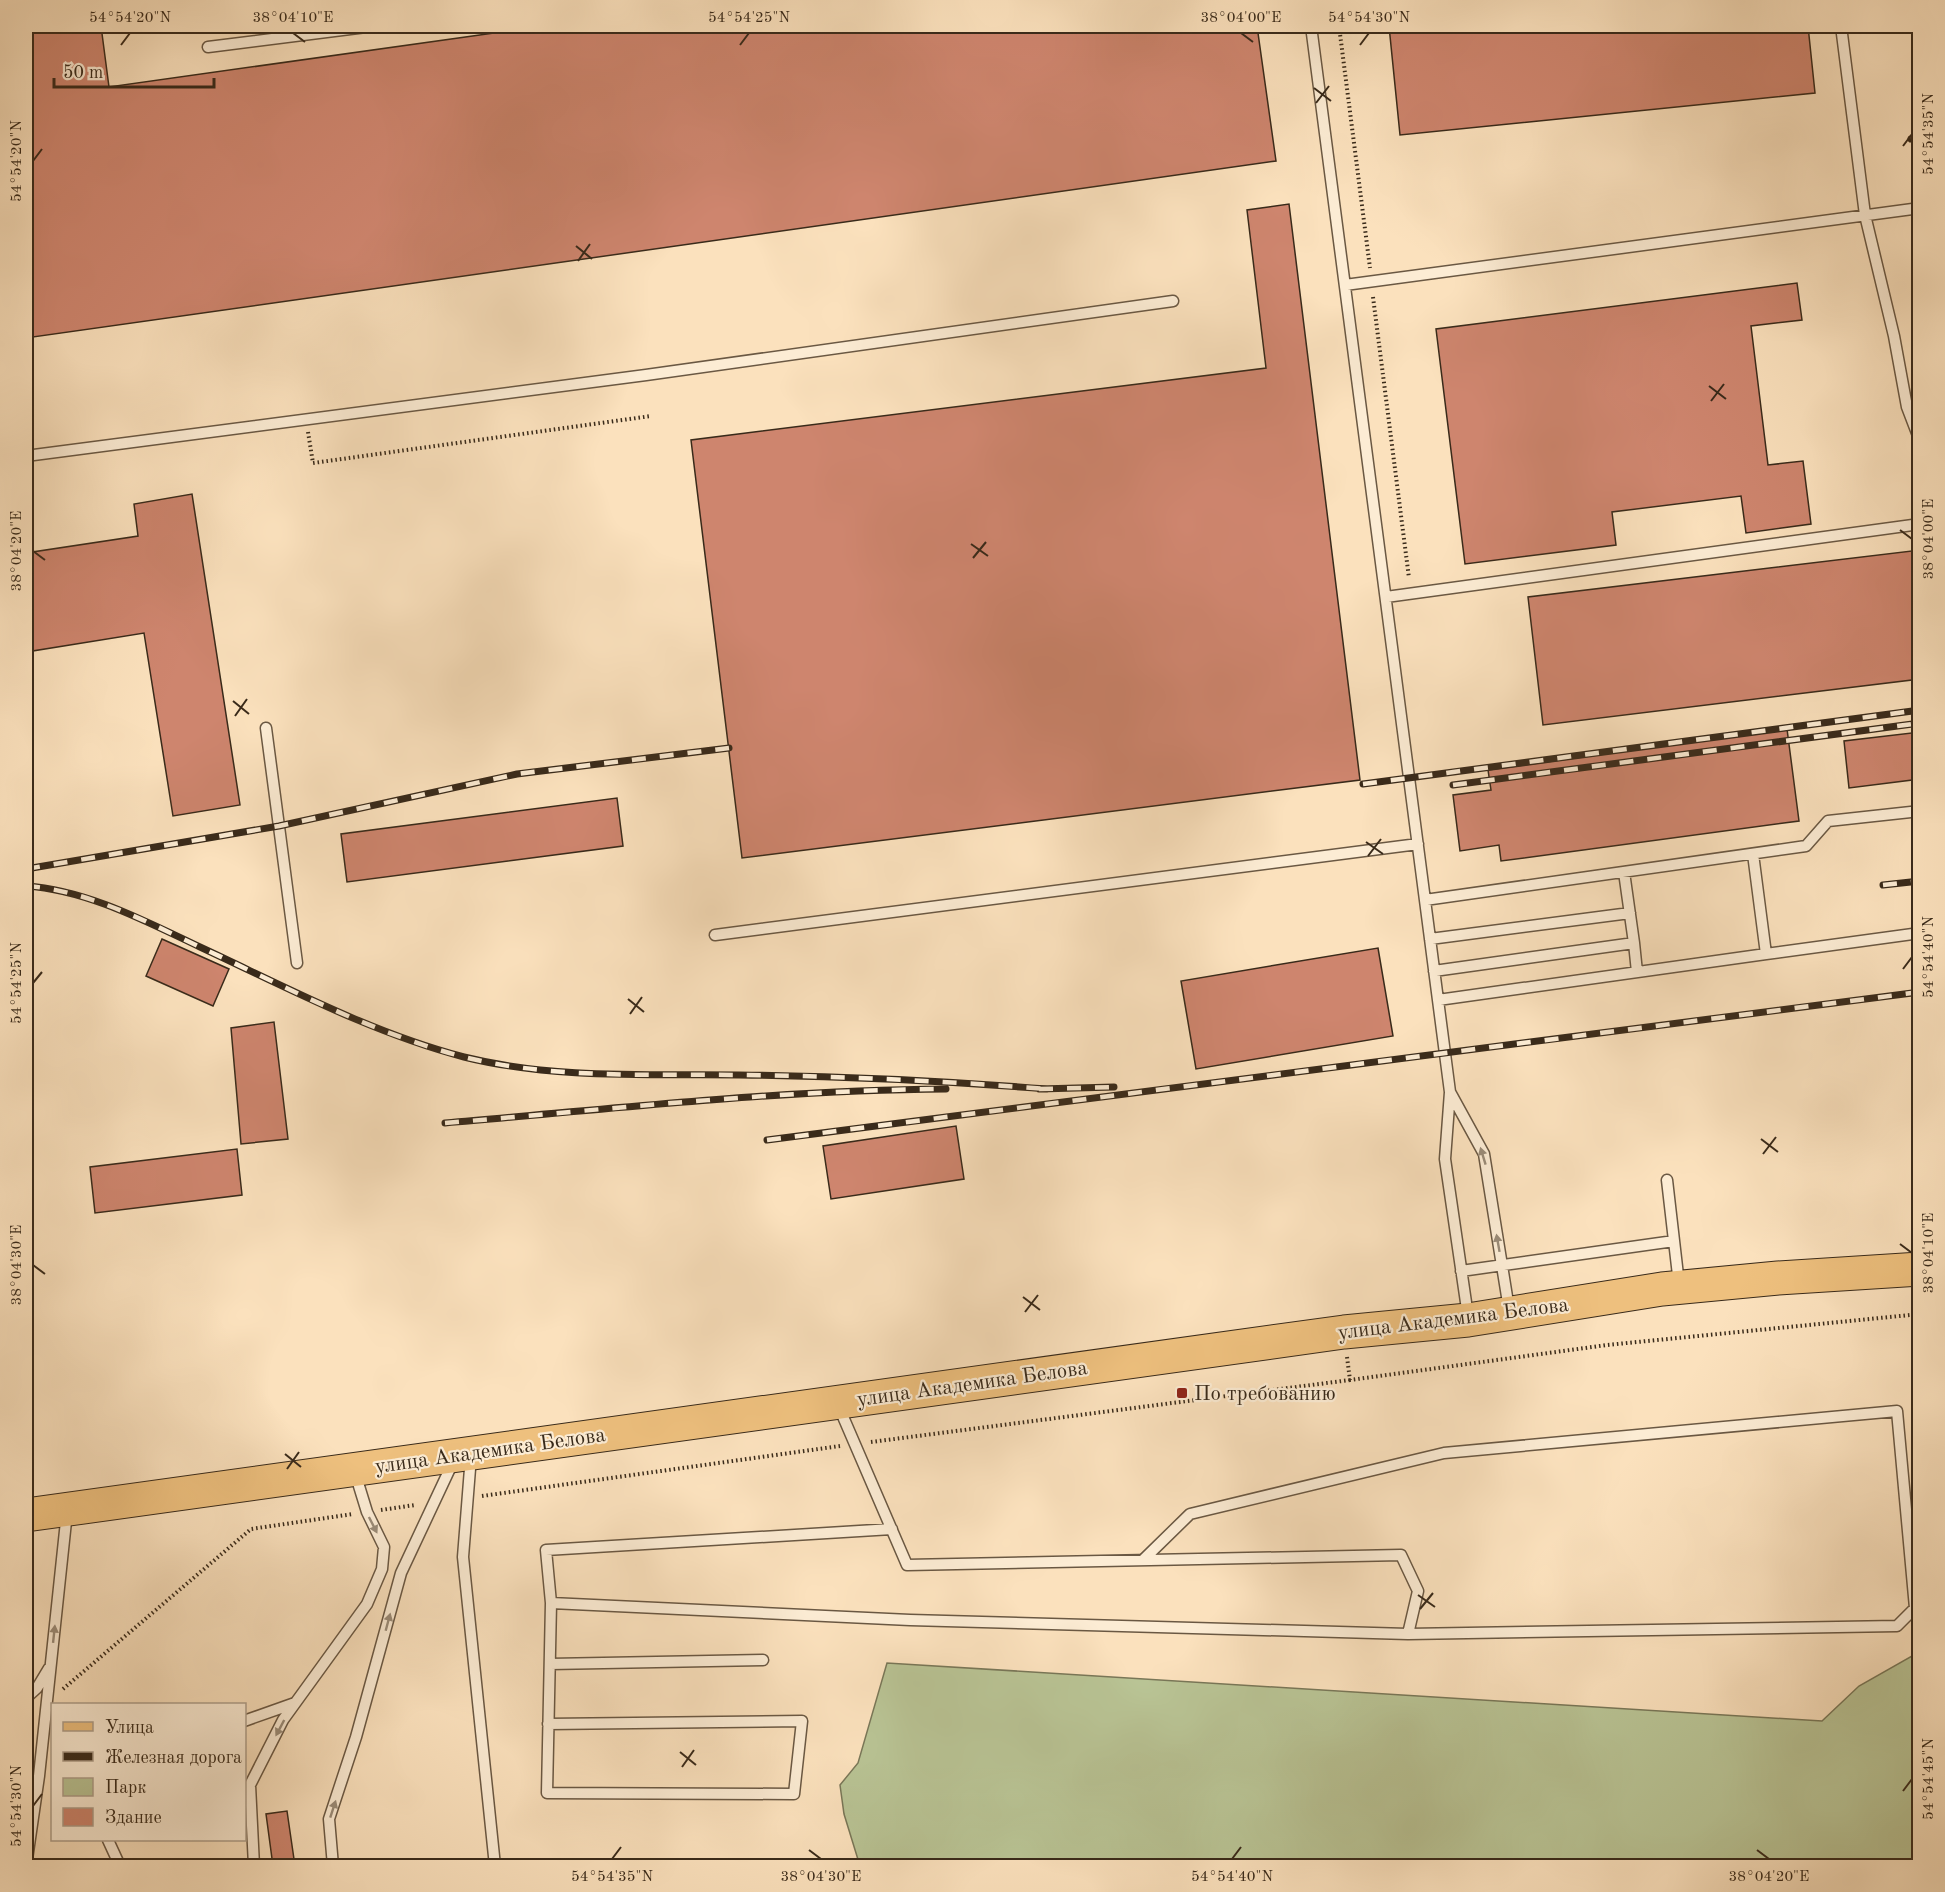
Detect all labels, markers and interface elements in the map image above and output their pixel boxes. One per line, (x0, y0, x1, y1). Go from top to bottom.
text: 54°54'20"N (89, 11, 171, 26)
text: 38°04'10"E (253, 11, 333, 26)
text: 54°54'25"N (708, 11, 790, 26)
text: 38°04'00"E (1201, 11, 1281, 26)
text: 54°54'30"N (1328, 11, 1410, 26)
scale bar (54, 51, 214, 89)
text: 50 m (63, 64, 103, 82)
text: 54°54'35"N (1922, 93, 1937, 175)
text: 54°54'20"N (10, 120, 25, 202)
text: 38°04'00"E (1922, 499, 1937, 579)
text: 38°04'20"E (10, 511, 25, 591)
text: 54°54'40"N (1922, 916, 1937, 998)
text: 54°54'25"N (10, 942, 25, 1024)
one-way arrow (1478, 1147, 1487, 1165)
text: 38°04'10"E (1922, 1213, 1937, 1293)
text: 38°04'30"E (10, 1225, 25, 1305)
one-way arrow (1494, 1233, 1503, 1252)
street label: улица Академика Белова (1336, 1295, 1570, 1344)
street label: улица Академика Белова (856, 1358, 1089, 1411)
place label: По требованию (1194, 1384, 1335, 1405)
marker: По требованию (1175, 1386, 1189, 1400)
street label: улица Академика Белова (374, 1425, 607, 1478)
one-way arrow (368, 1516, 378, 1533)
one-way arrow (383, 1612, 393, 1631)
one-way arrow (49, 1624, 59, 1643)
legend (51, 1703, 246, 1841)
text: Улица (105, 1719, 154, 1737)
one-way arrow (275, 1719, 284, 1736)
text: 54°54'45"N (1922, 1738, 1937, 1820)
text: Железная дорога (105, 1749, 242, 1767)
text: 54°54'30"N (10, 1765, 25, 1847)
text: Парк (105, 1779, 146, 1797)
one-way arrow (329, 1800, 338, 1818)
text: Здание (105, 1809, 162, 1827)
text: 54°54'35"N (571, 1870, 653, 1885)
text: 38°04'30"E (781, 1870, 861, 1885)
text: 54°54'40"N (1191, 1870, 1273, 1885)
text: 38°04'20"E (1729, 1870, 1809, 1885)

